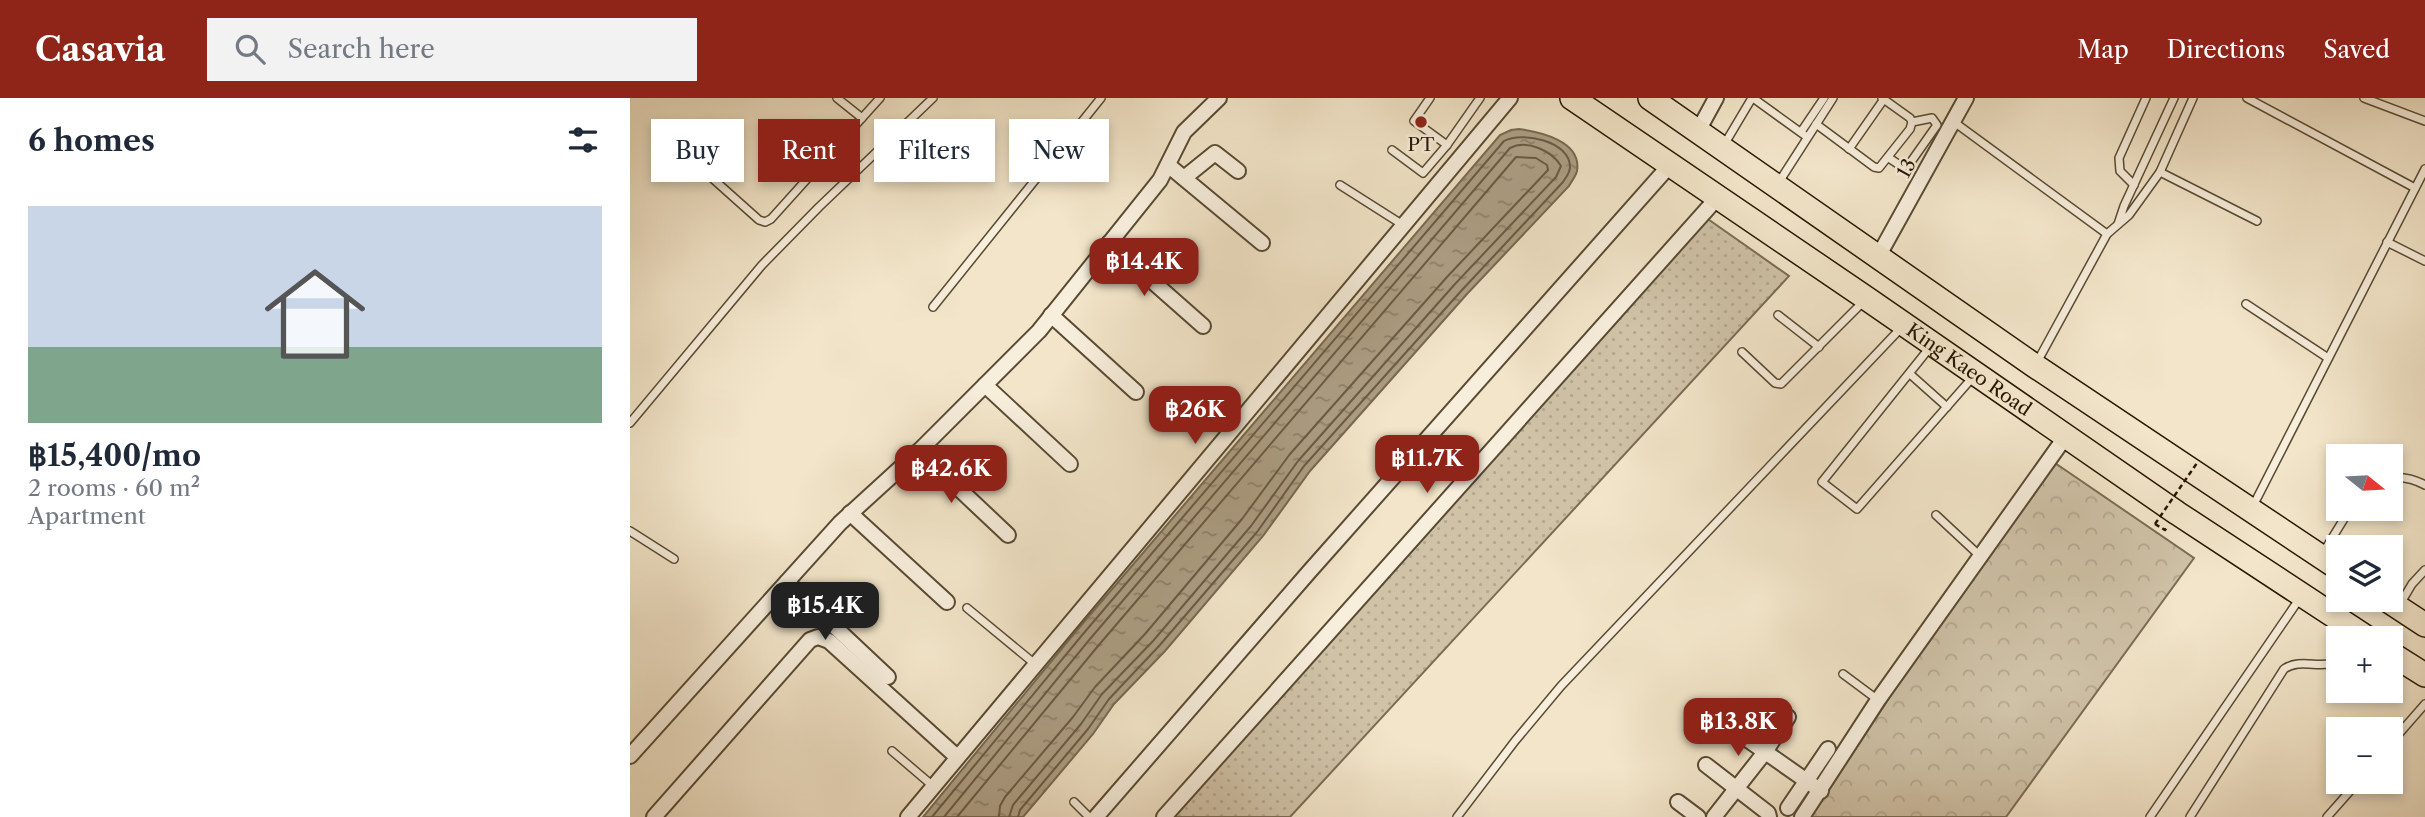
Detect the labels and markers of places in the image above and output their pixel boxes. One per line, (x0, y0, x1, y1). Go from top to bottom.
marker: PT (1413, 114, 1429, 130)
place label: PT (1408, 133, 1435, 156)
pin: ฿14.4K (1087, 238, 1201, 298)
pin: ฿26K (1154, 386, 1236, 446)
pin: ฿11.7K (1370, 436, 1484, 495)
pin: ฿42.6K (894, 446, 1008, 505)
pin: ฿15.4K (768, 582, 882, 642)
pin: ฿13.8K (1681, 698, 1795, 758)

